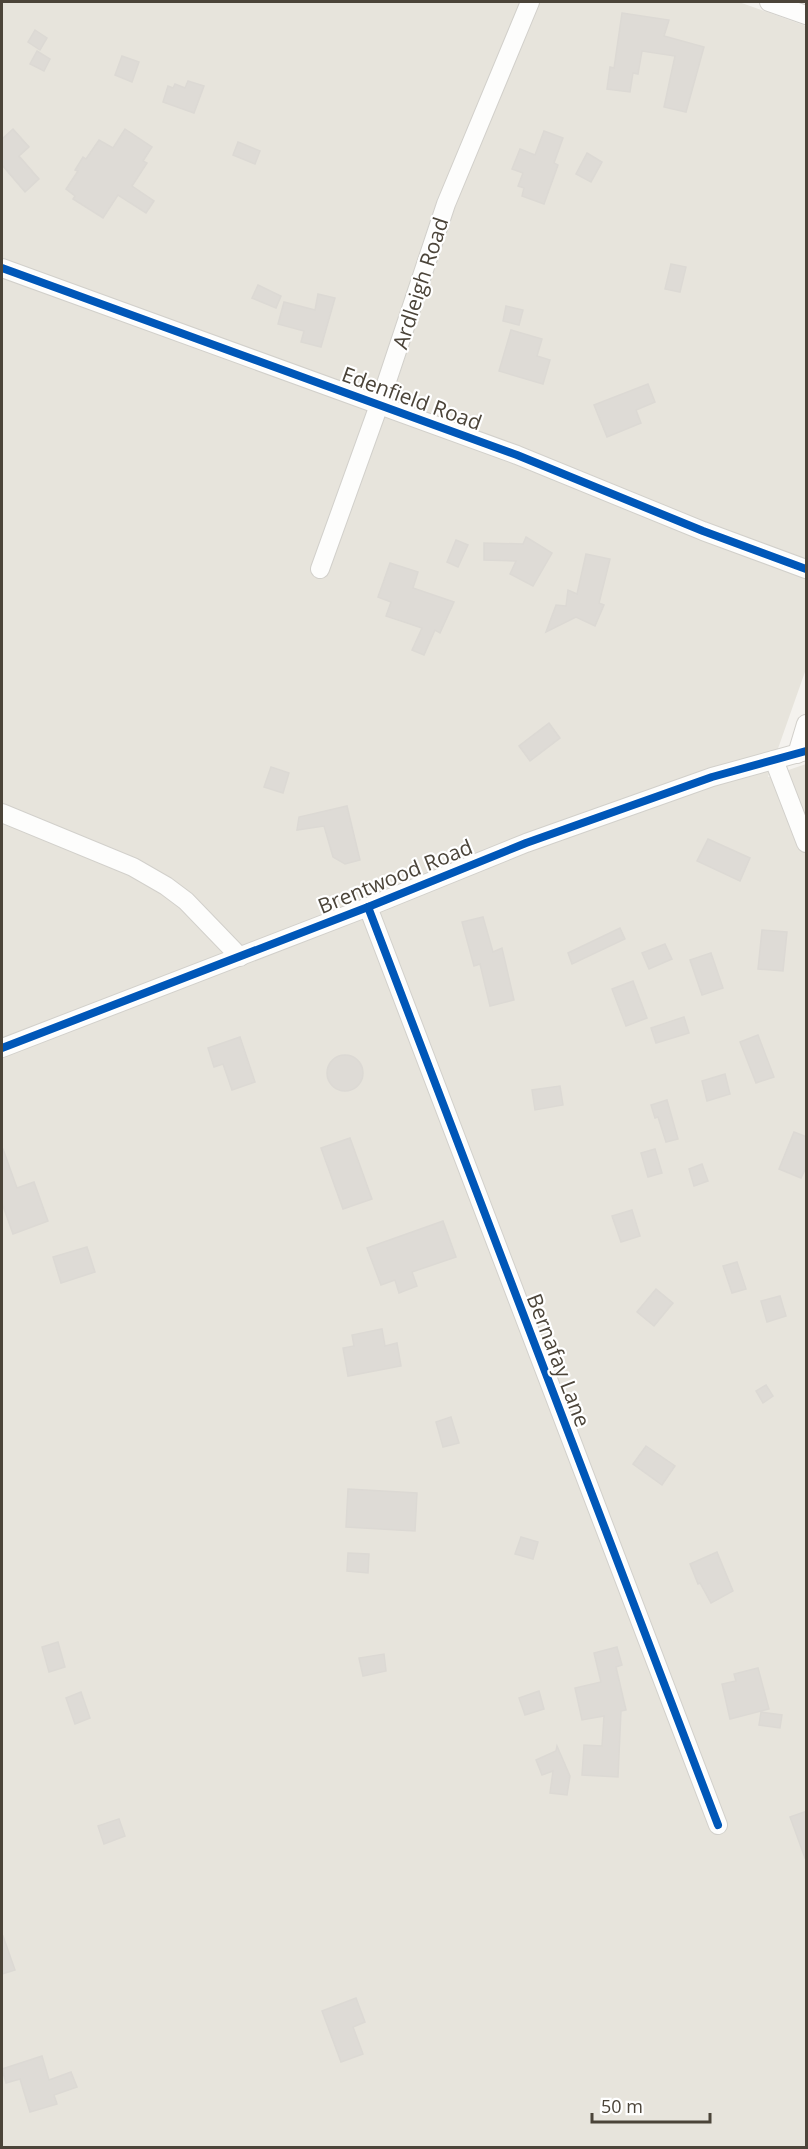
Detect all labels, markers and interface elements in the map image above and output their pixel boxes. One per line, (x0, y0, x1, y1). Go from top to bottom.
street label: Ardleigh Road (386, 214, 454, 352)
street label: Edenfield Road (338, 360, 486, 436)
street label: Brentwood Road (314, 832, 476, 920)
street label: Bernafay Lane (521, 1289, 597, 1431)
scale bar (592, 2086, 710, 2124)
text: 50 m (601, 2094, 643, 2118)

